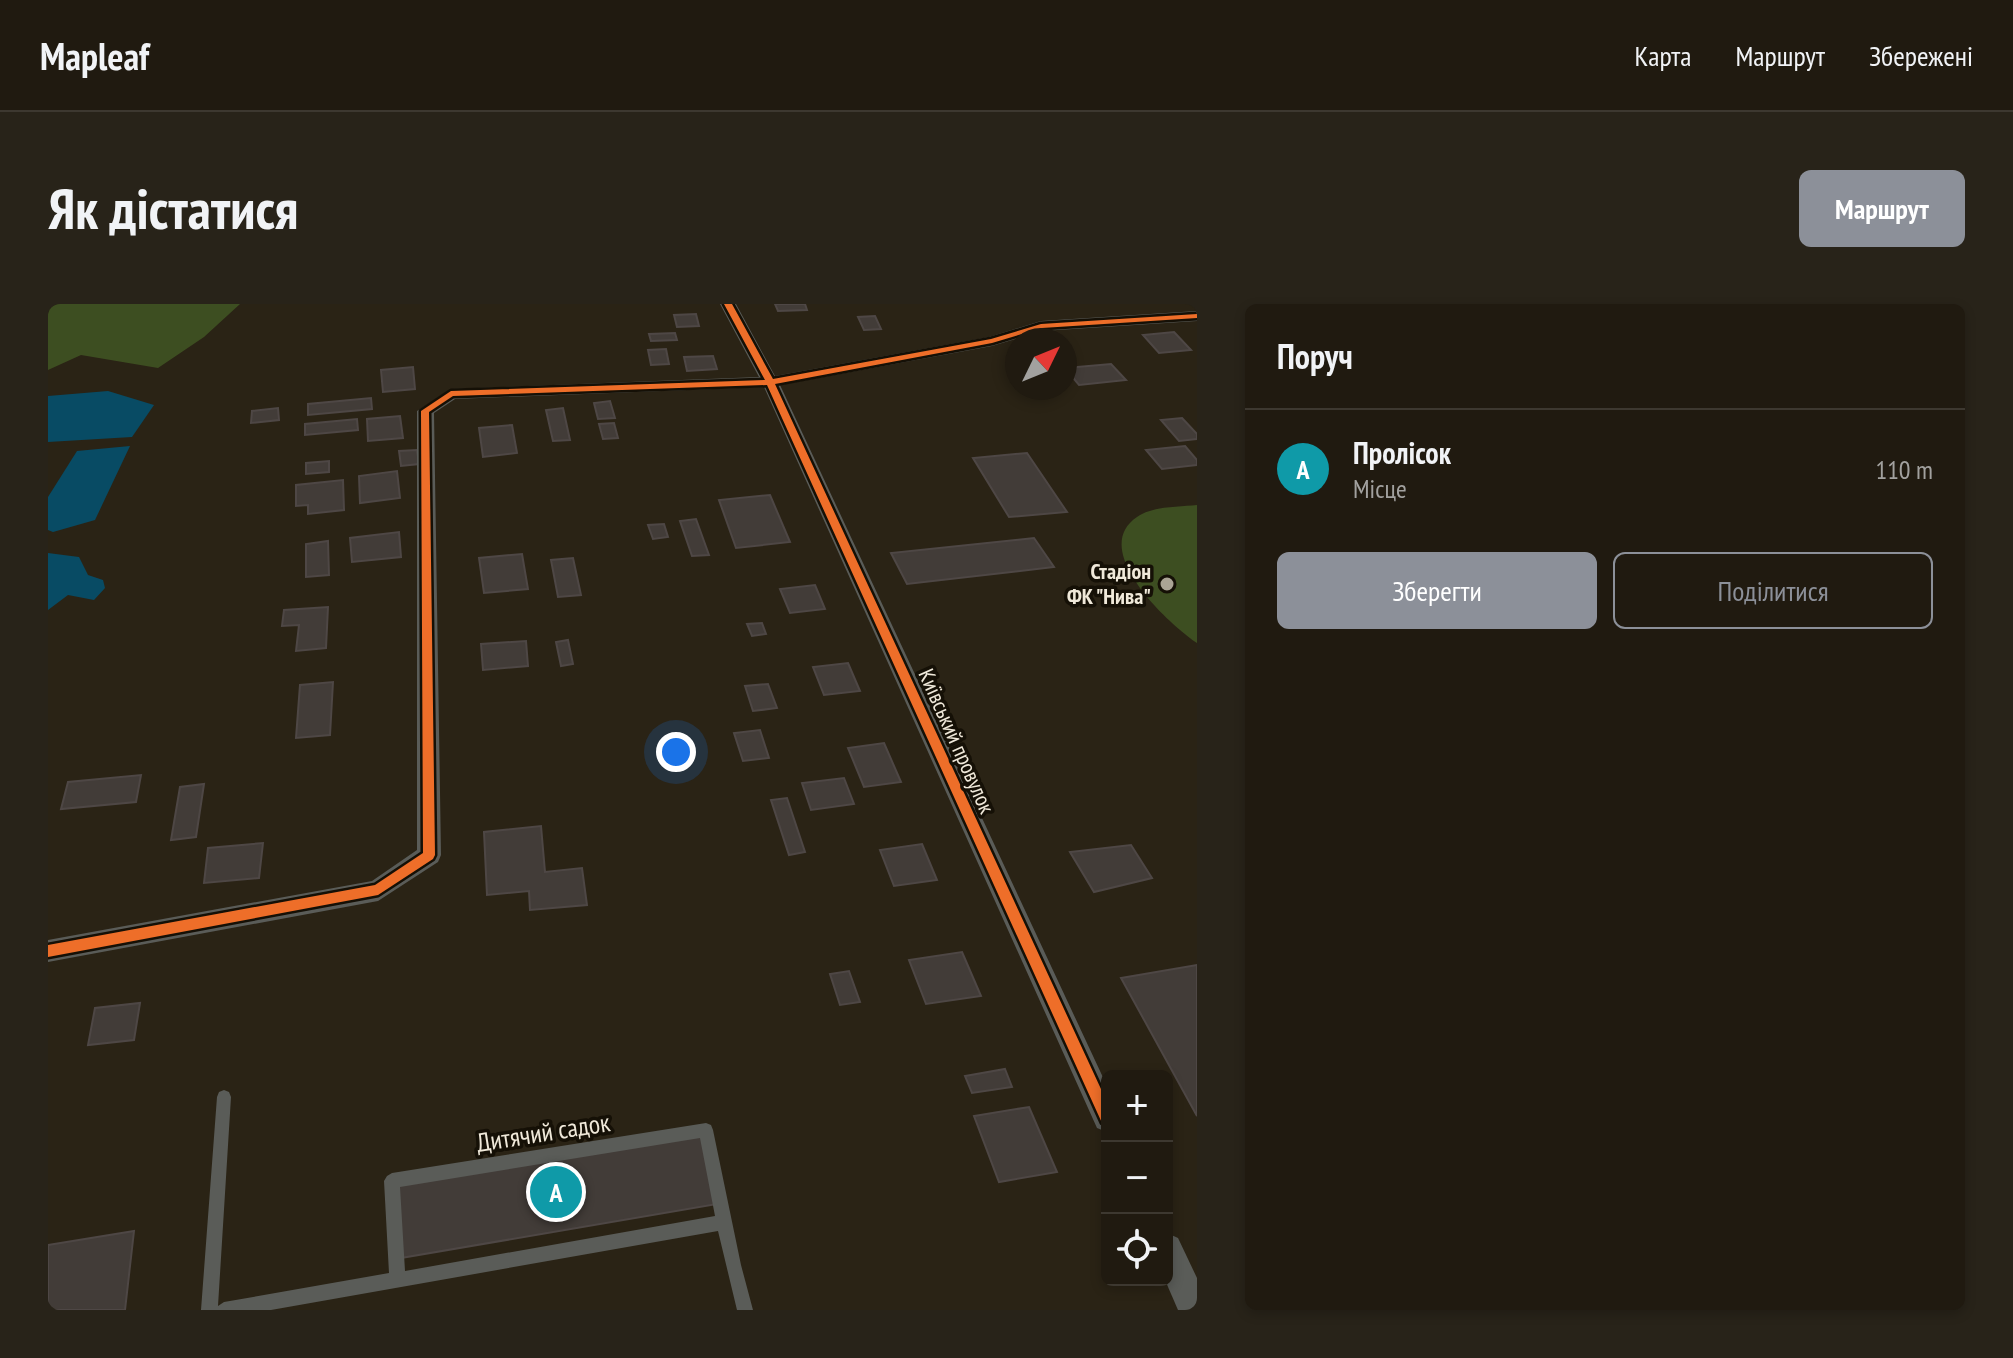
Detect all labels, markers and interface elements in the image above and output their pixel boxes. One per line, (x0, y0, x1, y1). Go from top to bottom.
text: Mapleaf (40, 31, 149, 80)
text: Карта (1635, 37, 1692, 74)
text: Маршрут (1736, 37, 1825, 74)
text: Збережені (1869, 37, 1973, 74)
button: Маршрут (1799, 170, 1965, 247)
text: Як дістатися (48, 172, 298, 244)
north arrow (1005, 328, 1077, 400)
text: Поруч (1277, 334, 1353, 378)
text: Пролісок (1353, 433, 1451, 472)
text: A (1296, 453, 1310, 486)
text: 110 m (1875, 453, 1933, 486)
text: Місце (1353, 472, 1407, 505)
button: Зберегти (1277, 552, 1597, 629)
button: Поділитися (1613, 552, 1933, 629)
place label: Стадіон ФК "Нива" (1067, 557, 1151, 610)
marker: Стадіон ФК "Нива" (1158, 575, 1176, 593)
street label: Київський провулок (913, 664, 1002, 818)
your location (656, 732, 696, 772)
map controls (1101, 1070, 1173, 1286)
button: + (1101, 1070, 1173, 1142)
street label: Дитячий садок (474, 1105, 612, 1159)
button: − (1101, 1142, 1173, 1214)
pin: A (530, 1162, 582, 1222)
button: locate (1101, 1214, 1173, 1286)

